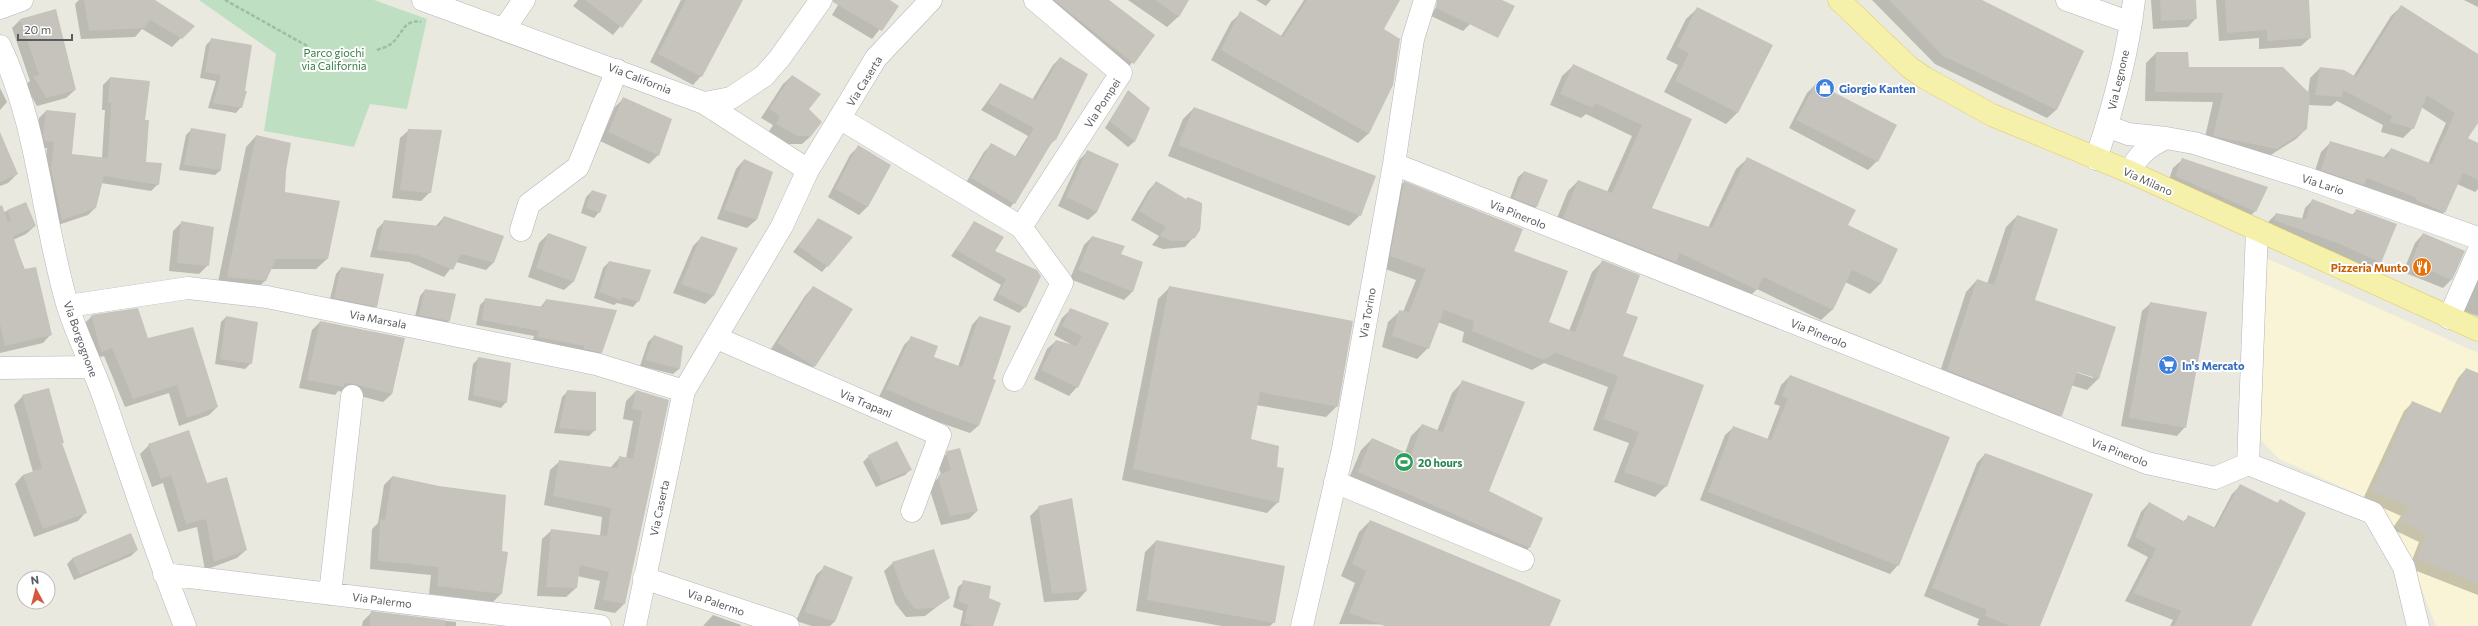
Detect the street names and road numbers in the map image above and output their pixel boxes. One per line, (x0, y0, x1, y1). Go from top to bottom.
street label: Via Legnone (2105, 48, 2131, 111)
street label: Via Caserta (843, 53, 885, 109)
street label: Via California (606, 60, 674, 96)
street label: Via Pompei (1081, 76, 1123, 130)
street label: Via Milano (2121, 164, 2175, 198)
street label: Via Lario (2300, 171, 2346, 197)
street label: Via Pinerolo (1488, 197, 1549, 231)
street label: Via Torino (1356, 286, 1378, 339)
street label: Via Borgognone (61, 299, 101, 379)
street label: Via Marsala (348, 307, 408, 331)
street label: Via Pinerolo (1789, 316, 1850, 350)
street label: Via Trapani (838, 386, 894, 420)
street label: Via Pinerolo (2090, 435, 2151, 469)
street label: Via Caserta (647, 479, 671, 537)
street label: Via Palermo (685, 586, 747, 618)
street label: Via Palermo (351, 590, 413, 610)

